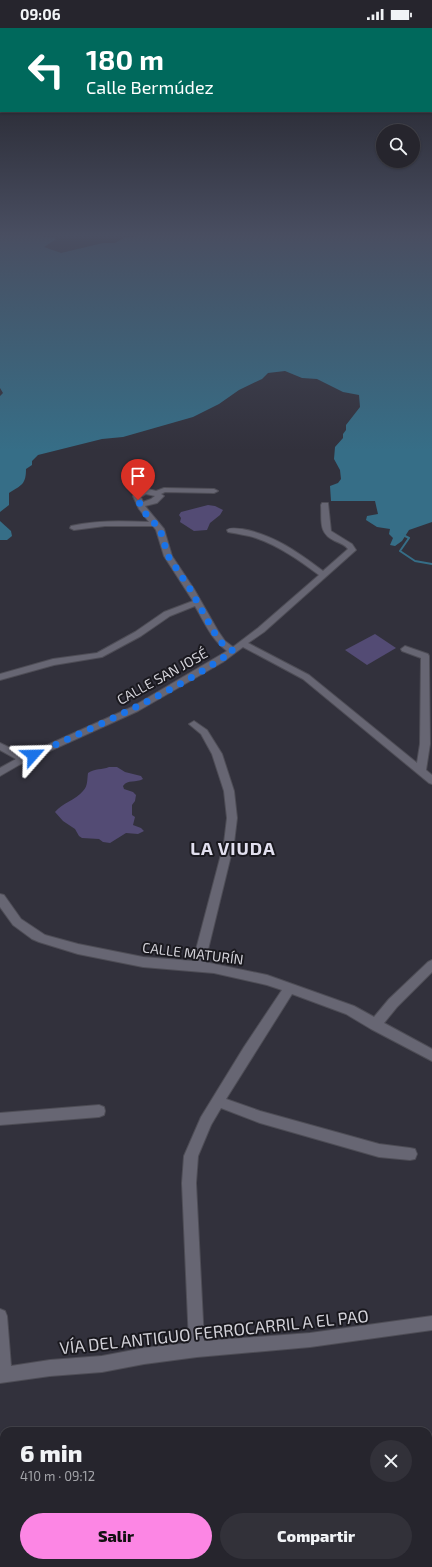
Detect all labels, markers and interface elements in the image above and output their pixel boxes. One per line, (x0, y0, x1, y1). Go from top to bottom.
text: 09:06 (20, 5, 61, 23)
text: 180 m (86, 42, 164, 76)
icon: left (20, 44, 72, 96)
text: Calle Bermúdez (86, 76, 214, 98)
map controls (376, 124, 420, 168)
button: search (376, 124, 420, 168)
pin (121, 459, 155, 500)
icon: arrive (127, 465, 149, 487)
street label: CALLE SAN JOSÉ (114, 644, 210, 708)
position arrow (12, 734, 54, 776)
district label: LA VIUDA (190, 837, 276, 859)
street label: CALLE MATURÍN (141, 938, 245, 968)
street label: VÍA DEL ANTIGUO FERROCARRIL A EL PAO (58, 1305, 370, 1357)
text: 6 min (20, 1438, 82, 1467)
button: close (370, 1440, 412, 1482)
text: 410 m · 09:12 (20, 1468, 95, 1484)
button: Salir (20, 1513, 212, 1559)
button: Compartir (220, 1513, 412, 1559)

